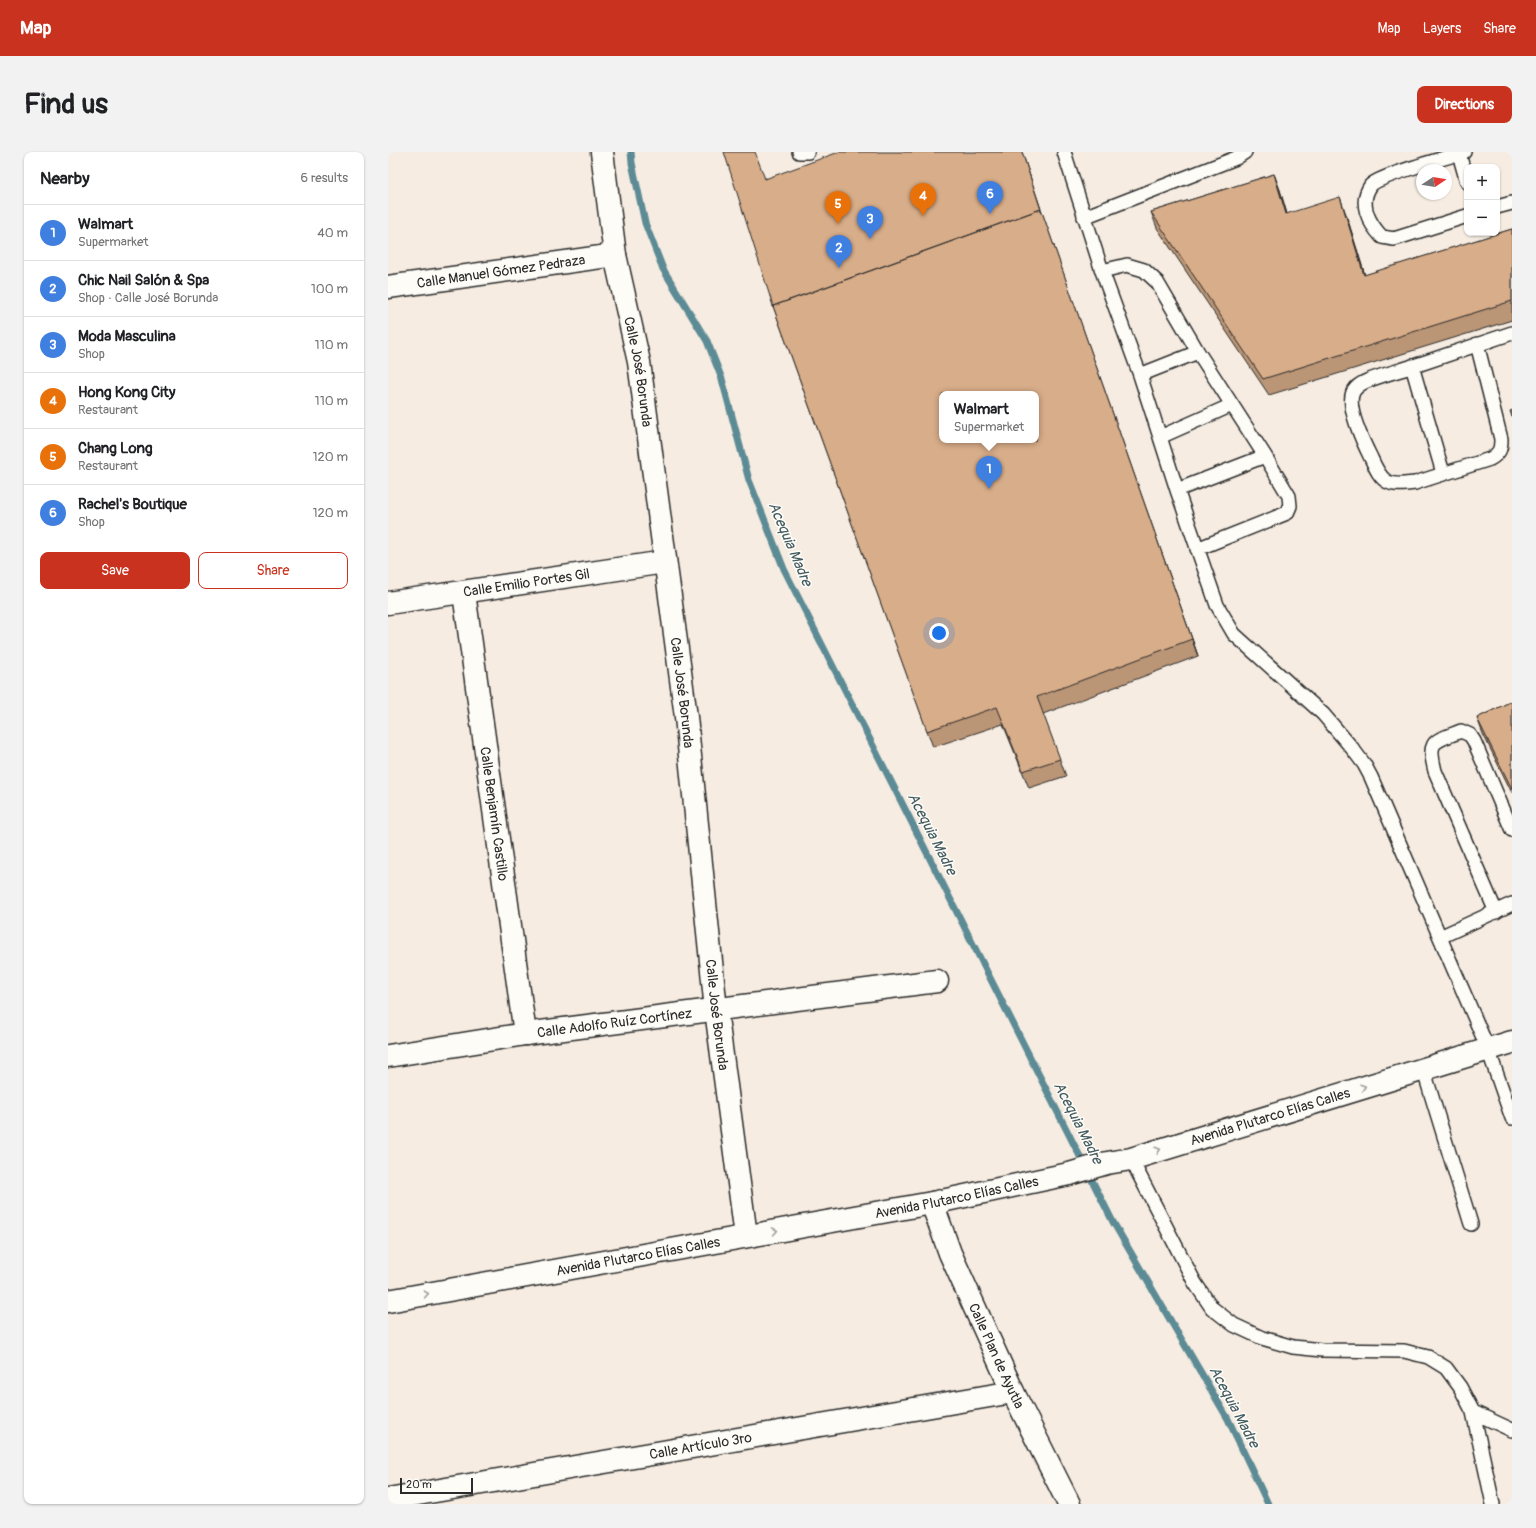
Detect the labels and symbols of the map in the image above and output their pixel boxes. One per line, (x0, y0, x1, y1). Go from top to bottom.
north arrow (1416, 164, 1452, 200)
pin: 6 (977, 181, 1003, 214)
pin: 4 (910, 183, 936, 216)
pin: 5 (825, 191, 851, 224)
pin: 3 (857, 206, 883, 239)
pin: 2 (826, 235, 852, 268)
street label: Calle Manuel Gómez Pedraza (416, 251, 586, 291)
street label: Calle José Borunda (621, 315, 656, 428)
pin: 1 (976, 456, 1002, 489)
water label: Acequia Madre (764, 499, 817, 591)
street label: Calle Emilio Portes Gil (462, 565, 591, 600)
your location (929, 623, 949, 643)
street label: Calle José Borunda (667, 636, 698, 749)
street label: Calle Benjamín Castillo (477, 746, 512, 882)
water label: Acequia Madre (903, 790, 962, 880)
street label: Calle José Borunda (702, 958, 732, 1071)
street label: Calle Adolfo Ruíz Cortínez (536, 1004, 693, 1041)
water label: Acequia Madre (1049, 1079, 1108, 1169)
one-way arrow (1359, 1083, 1366, 1092)
street label: Avenida Plutarco Elías Calles (1188, 1084, 1353, 1149)
one-way arrow (1154, 1146, 1161, 1155)
street label: Avenida Plutarco Elías Calles (873, 1172, 1041, 1222)
one-way arrow (772, 1228, 778, 1236)
street label: Avenida Plutarco Elías Calles (555, 1233, 722, 1279)
one-way arrow (423, 1290, 429, 1299)
street label: Calle Plan de Ayutla (965, 1300, 1028, 1411)
water label: Acequia Madre (1205, 1363, 1264, 1453)
street label: Calle Artículo 3ro (648, 1428, 753, 1463)
scale bar (400, 1476, 473, 1495)

